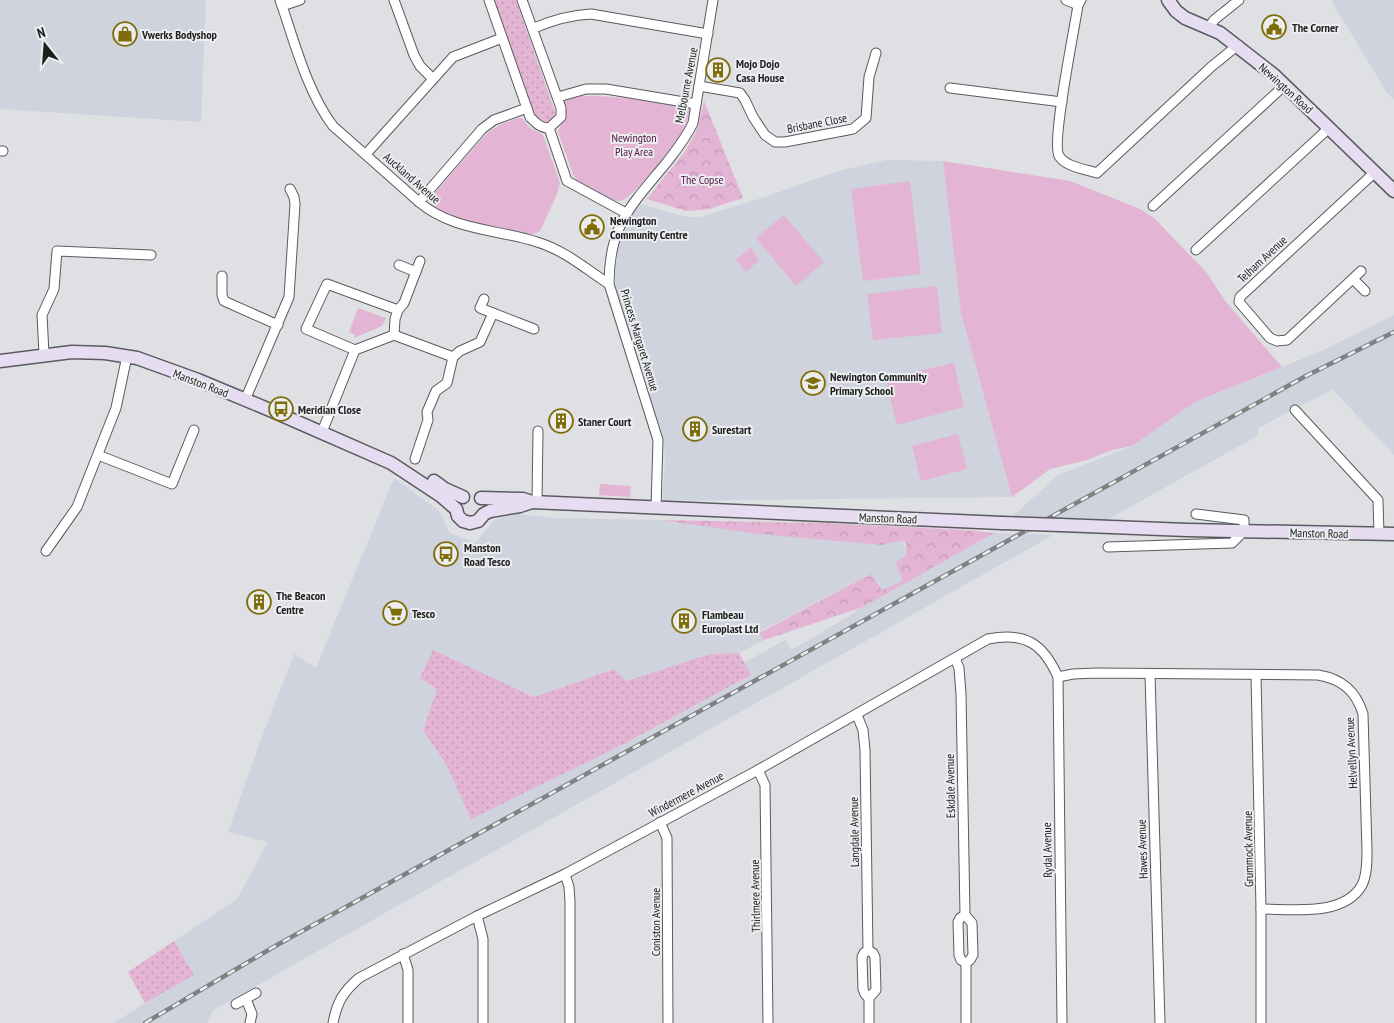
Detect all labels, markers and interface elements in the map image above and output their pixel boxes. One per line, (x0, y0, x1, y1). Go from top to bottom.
public building icon: The Corner (1261, 14, 1287, 40)
north arrow (20, 20, 70, 70)
place label: The Corner (1292, 20, 1339, 35)
shop icon: Vwerks Bodyshop (112, 21, 138, 47)
text: N (35, 23, 47, 42)
place label: Vwerks Bodyshop (141, 27, 217, 42)
street label: Melbourne Avenue (671, 46, 701, 124)
place label: Mojo Dojo Casa House (736, 56, 784, 85)
building icon: Mojo Dojo Casa House (705, 57, 731, 83)
street label: Newington Road (1256, 60, 1316, 116)
street label: Brisbane Close (786, 110, 848, 136)
park label: Newington Play Area (611, 130, 657, 159)
street label: Auckland Avenue (380, 149, 444, 207)
park label: The Copse (681, 172, 723, 187)
place label: Newington Community Centre (610, 213, 688, 242)
public building icon: Newington Community Centre (579, 214, 605, 240)
street label: Telham Avenue (1234, 232, 1290, 286)
street label: Princess Margaret Avenue (617, 287, 663, 393)
street label: Manston Road (171, 366, 231, 400)
place label: Newington Community Primary School (830, 369, 927, 398)
school or university icon: Newington Community Primary School (800, 370, 826, 396)
bus stop icon: Meridian Close (268, 396, 294, 422)
place label: Meridian Close (298, 402, 361, 417)
building icon: Staner Court (548, 408, 574, 434)
place label: Staner Court (578, 414, 632, 429)
building icon: Surestart (682, 416, 708, 442)
place label: Surestart (712, 422, 752, 437)
street label: Manston Road (859, 509, 917, 527)
street label: Manston Road (1290, 525, 1348, 541)
place label: Manston Road Tesco (464, 540, 511, 569)
bus stop icon: Manston Road Tesco (433, 541, 459, 567)
place label: The Beacon Centre (276, 588, 325, 617)
building icon: The Beacon Centre (246, 589, 272, 615)
supermarket icon: Tesco (382, 600, 408, 626)
place label: Tesco (412, 606, 436, 621)
place label: Flambeau Europlast Ltd (702, 607, 758, 636)
building icon: Flambeau Europlast Ltd (671, 608, 697, 634)
street label: Helvellyn Avenue (1342, 717, 1360, 789)
street label: Eskdale Avenue (942, 754, 958, 818)
street label: Windermere Avenue (646, 768, 726, 820)
street label: Langdale Avenue (846, 797, 862, 867)
street label: Grummock Avenue (1240, 811, 1256, 887)
street label: Hawes Avenue (1133, 819, 1151, 879)
street label: Rydal Avenue (1039, 822, 1055, 878)
street label: Thirlmere Avenue (747, 859, 763, 933)
street label: Coniston Avenue (648, 888, 663, 956)

